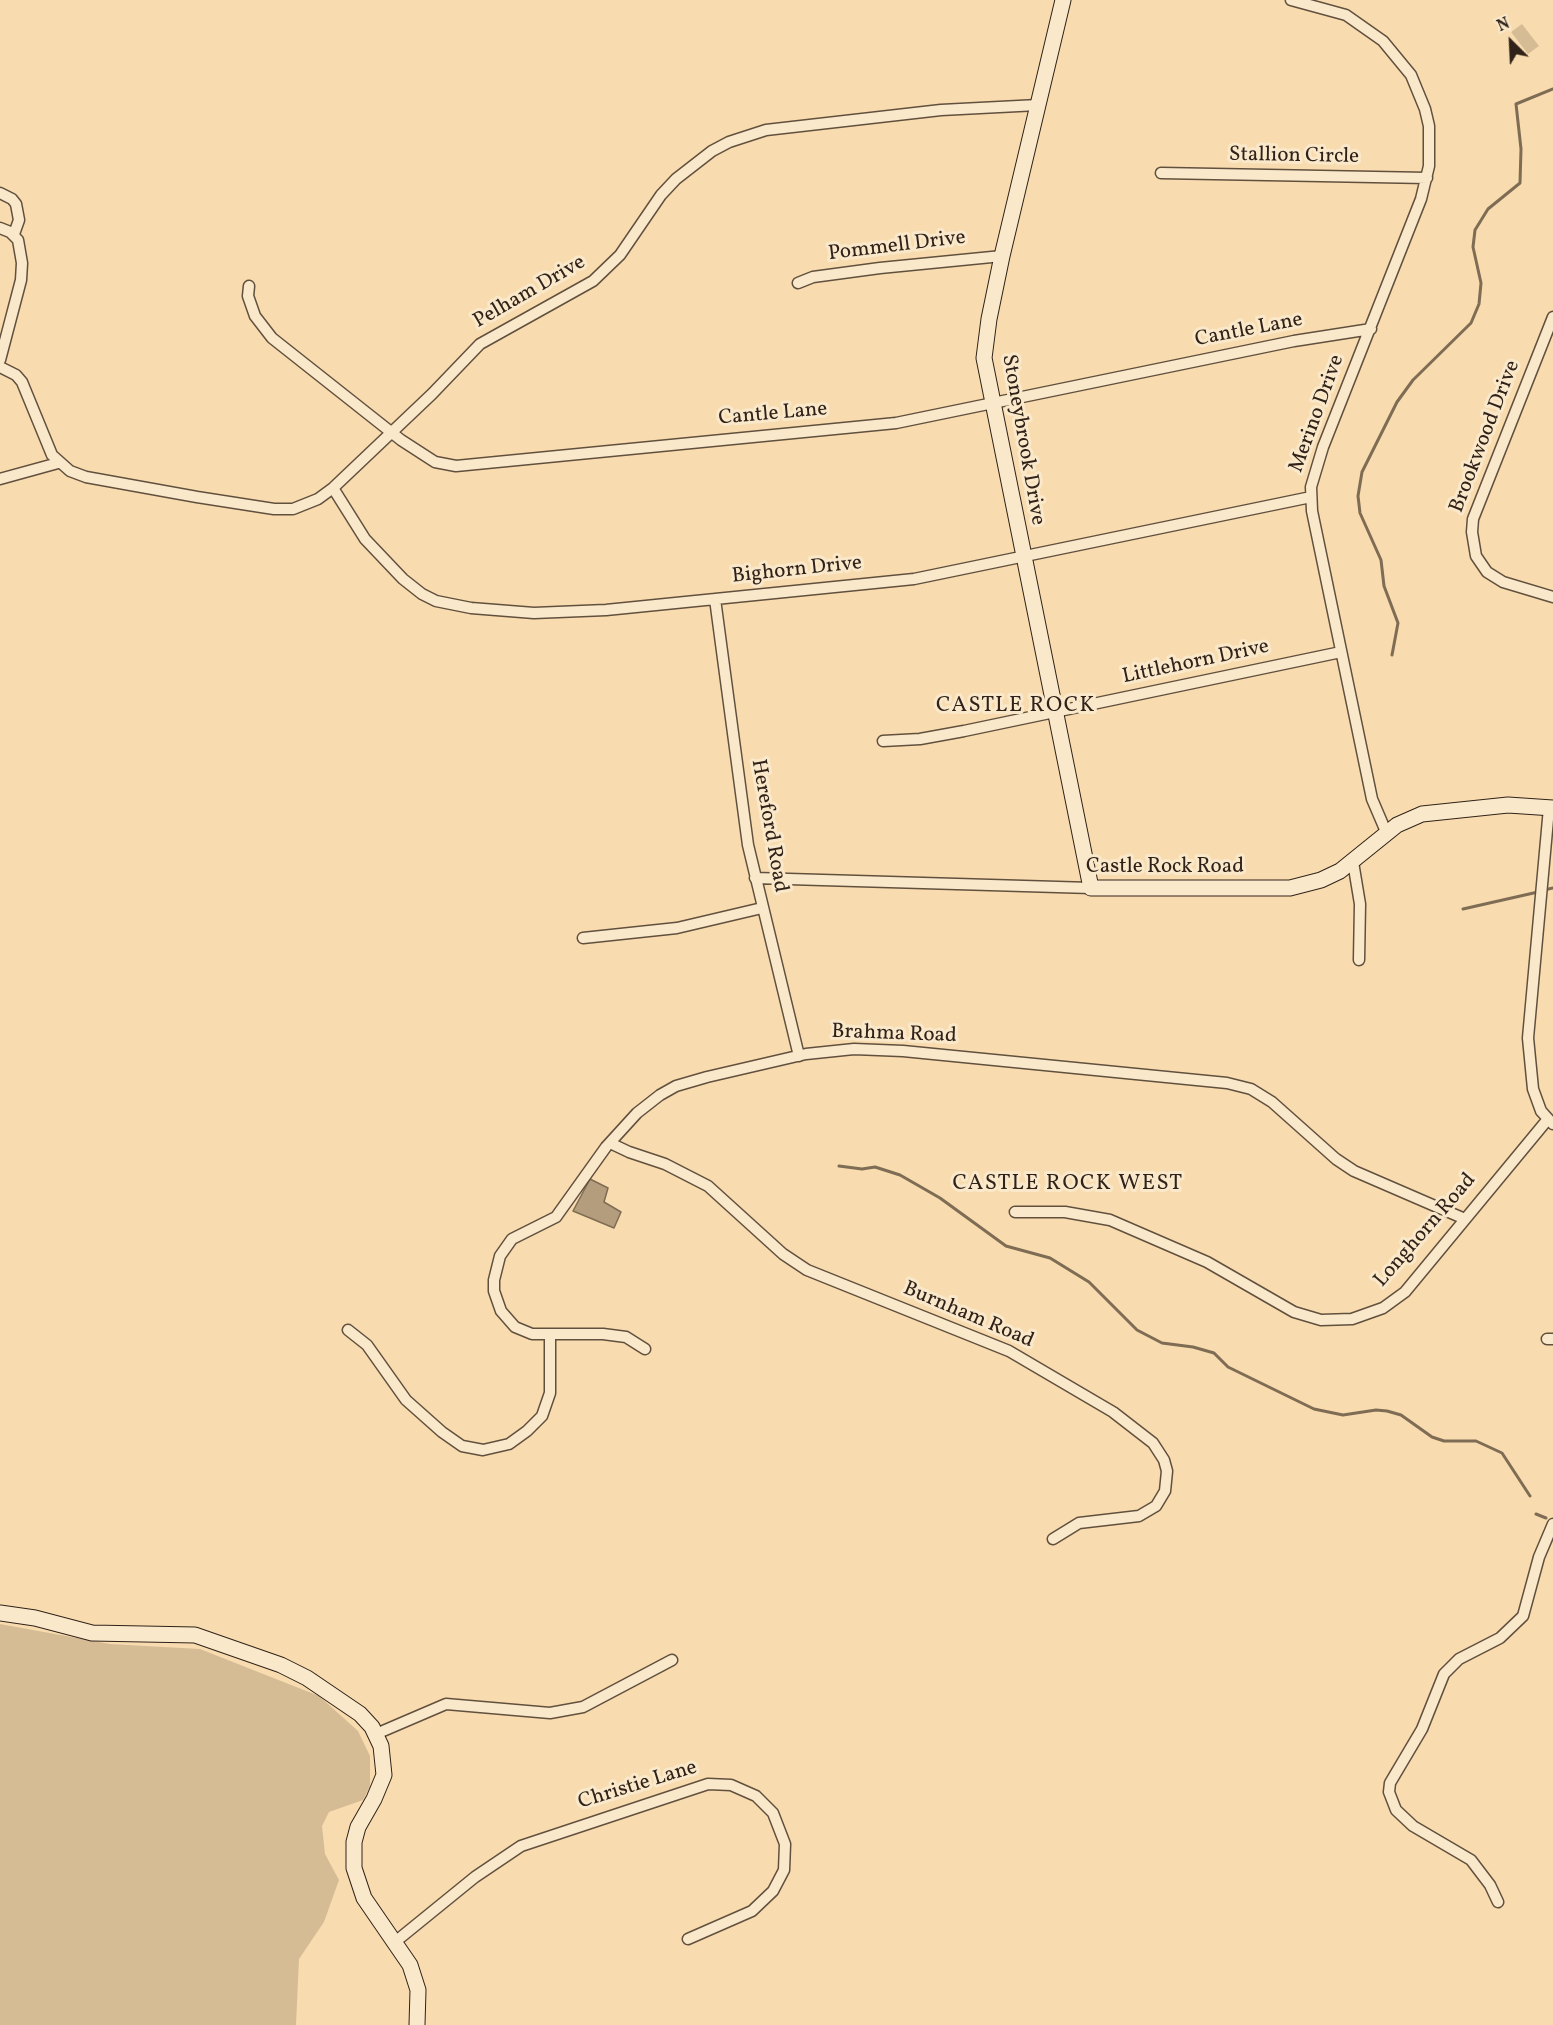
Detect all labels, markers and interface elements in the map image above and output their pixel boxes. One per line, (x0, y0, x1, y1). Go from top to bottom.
north arrow (1481, 12, 1541, 72)
text: N (1494, 13, 1513, 38)
street label: Stallion Circle (1229, 143, 1359, 171)
street label: Pommell Drive (827, 226, 967, 268)
street label: Pelham Drive (470, 251, 590, 335)
street label: Cantle Lane (1193, 308, 1305, 354)
street label: Merino Drive (1285, 352, 1351, 476)
street label: Stoneybrook Drive (995, 353, 1049, 527)
street label: Brookwood Drive (1445, 357, 1527, 517)
street label: Cantle Lane (717, 398, 829, 432)
street label: Bighorn Drive (731, 552, 863, 590)
street label: Littlehorn Drive (1120, 635, 1272, 691)
district label: CASTLE ROCK (936, 694, 1096, 720)
street label: Hereford Road (744, 757, 792, 895)
street label: Castle Rock Road (1086, 855, 1244, 881)
street label: Brahma Road (831, 1020, 957, 1050)
street label: Longhorn Road (1370, 1169, 1482, 1293)
district label: CASTLE ROCK WEST (952, 1172, 1184, 1198)
street label: Burnham Road (899, 1277, 1037, 1355)
street label: Christie Lane (576, 1756, 700, 1816)

